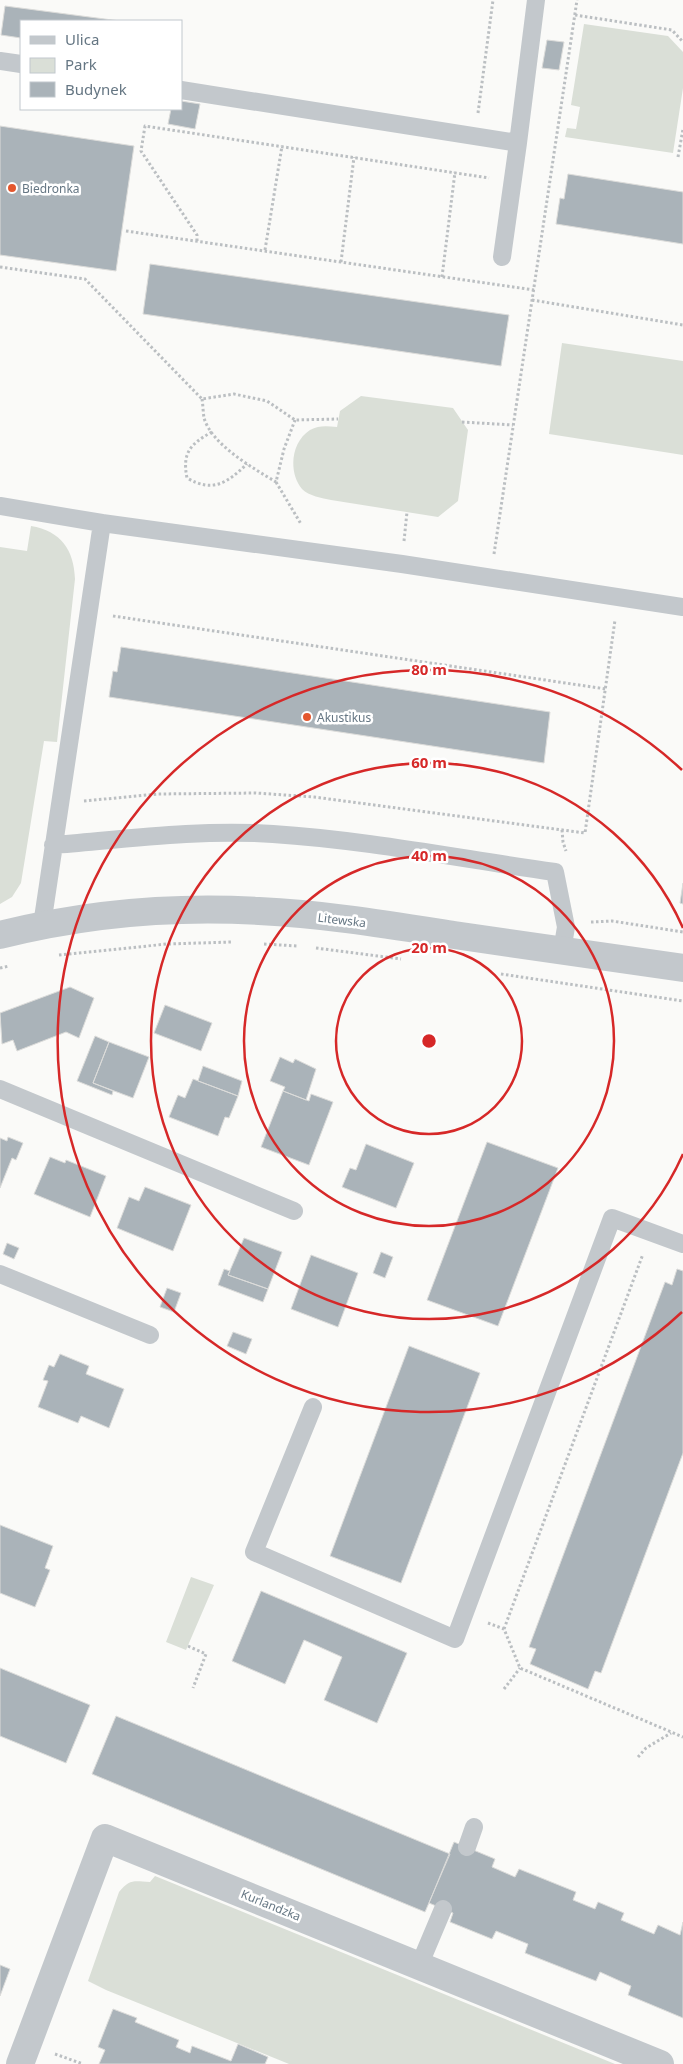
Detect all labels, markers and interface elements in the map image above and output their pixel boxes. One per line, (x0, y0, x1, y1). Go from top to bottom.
legend (20, 20, 182, 110)
text: Ulica (65, 29, 99, 49)
text: Park (65, 54, 97, 74)
text: Budynek (65, 79, 127, 99)
place label: Biedronka (22, 180, 80, 197)
marker: Biedronka (6, 182, 18, 194)
text: 80 m (411, 659, 447, 679)
place label: Akustikus (317, 709, 371, 726)
marker: Akustikus (301, 711, 313, 723)
text: 60 m (411, 752, 447, 772)
text: 40 m (411, 845, 447, 865)
street label: Litewska (317, 909, 367, 931)
text: 20 m (411, 937, 447, 957)
centre of rings (420, 1032, 438, 1050)
street label: Kurlandzka (239, 1885, 303, 1925)

